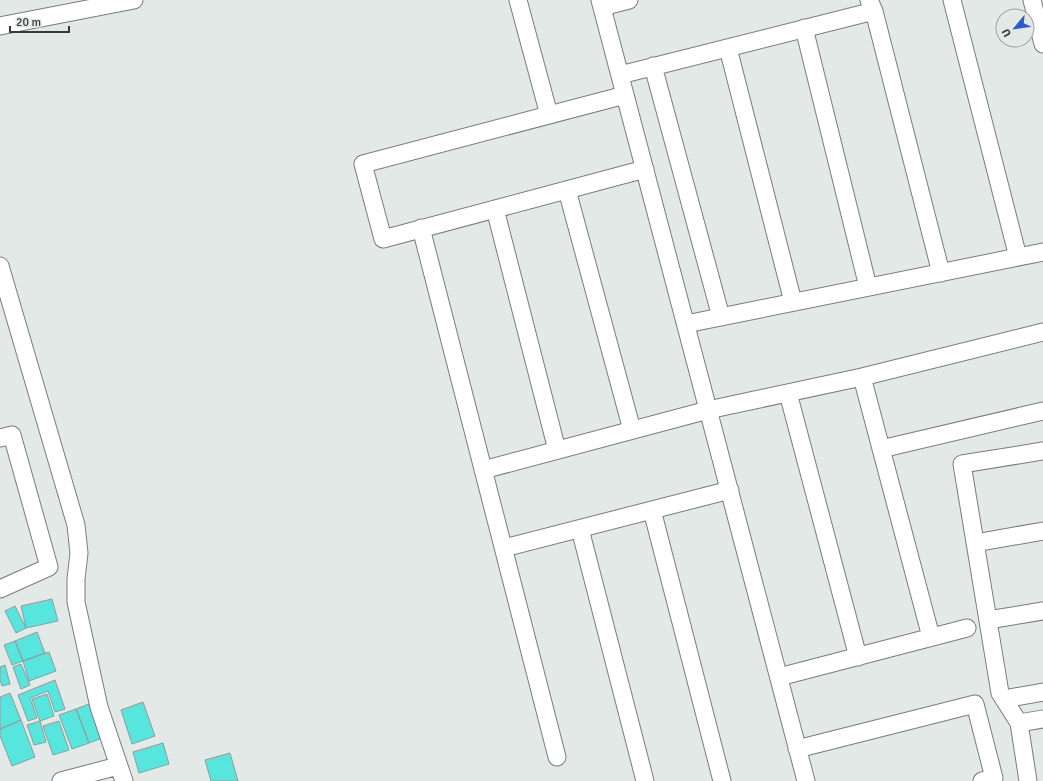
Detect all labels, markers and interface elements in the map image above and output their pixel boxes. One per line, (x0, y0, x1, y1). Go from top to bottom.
scale bar (10, 8, 69, 34)
north arrow (995, 8, 1035, 48)
text: 20 m (16, 15, 41, 30)
text: U (999, 26, 1014, 39)

